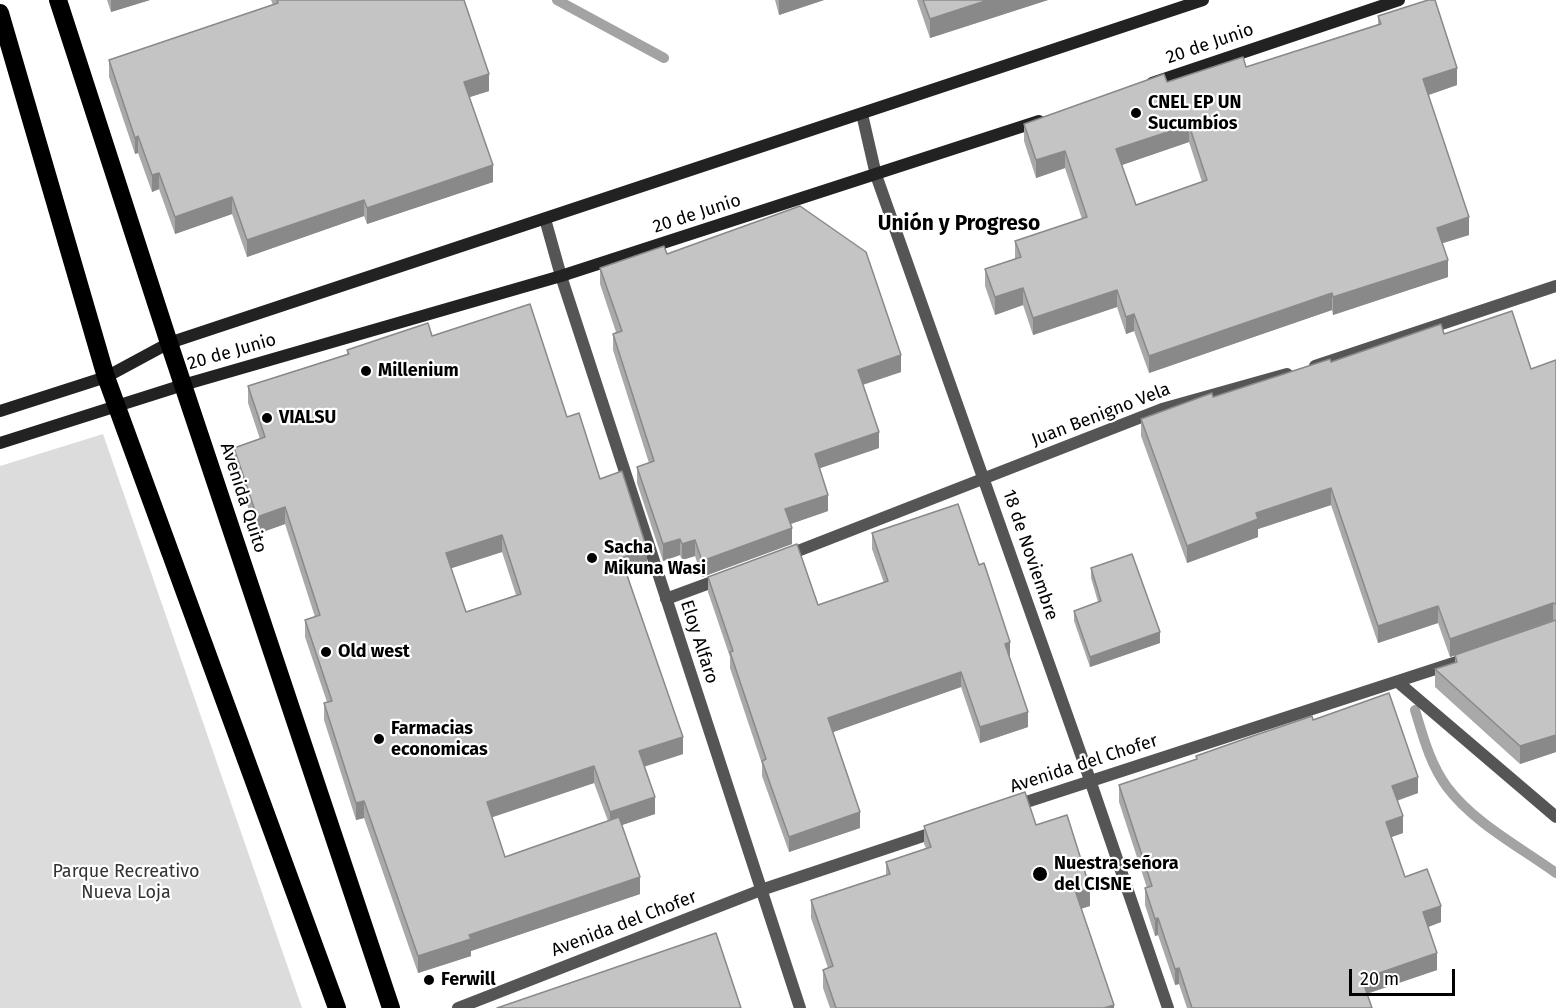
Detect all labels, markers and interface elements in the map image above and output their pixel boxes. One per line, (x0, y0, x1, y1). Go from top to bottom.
street label: 20 de Junio (1163, 19, 1257, 69)
place label: CNEL EP UN Sucumbíos (1148, 92, 1241, 134)
marker: CNEL EP UN Sucumbíos (1129, 106, 1143, 120)
street label: 20 de Junio (650, 190, 744, 238)
district label: Unión y Progreso (878, 211, 1040, 237)
street label: 20 de Junio (185, 329, 279, 375)
place label: Millenium (378, 360, 459, 382)
marker: Millenium (359, 364, 373, 378)
street label: Juan Benigno Vela (1029, 379, 1173, 451)
place label: VIALSU (279, 407, 336, 429)
marker: VIALSU (260, 411, 274, 425)
street label: Avenida Quito (215, 440, 271, 556)
street label: 18 de Noviembre (998, 487, 1062, 623)
place label: Sacha Mikuna Wasi (604, 537, 706, 580)
marker: Sacha Mikuna Wasi (585, 551, 599, 565)
street label: Eloy Alfaro (675, 597, 723, 687)
place label: Old west (338, 641, 410, 663)
marker: Old west (319, 645, 333, 659)
place label: Farmacias economicas (391, 718, 488, 760)
street label: Avenida del Chofer (1007, 730, 1161, 798)
marker: Farmacias economicas (372, 732, 386, 746)
place label: Nuestra señora del CISNE (1054, 853, 1179, 896)
park label: Parque Recreativo Nueva Loja (52, 861, 200, 904)
marker: Nuestra señora del CISNE (1031, 865, 1049, 883)
street label: Avenida del Chofer (548, 886, 700, 962)
scale bar (1352, 957, 1458, 995)
text: 20 m (1360, 968, 1399, 990)
place label: Ferwill (441, 969, 496, 991)
marker: Ferwill (422, 973, 436, 987)

